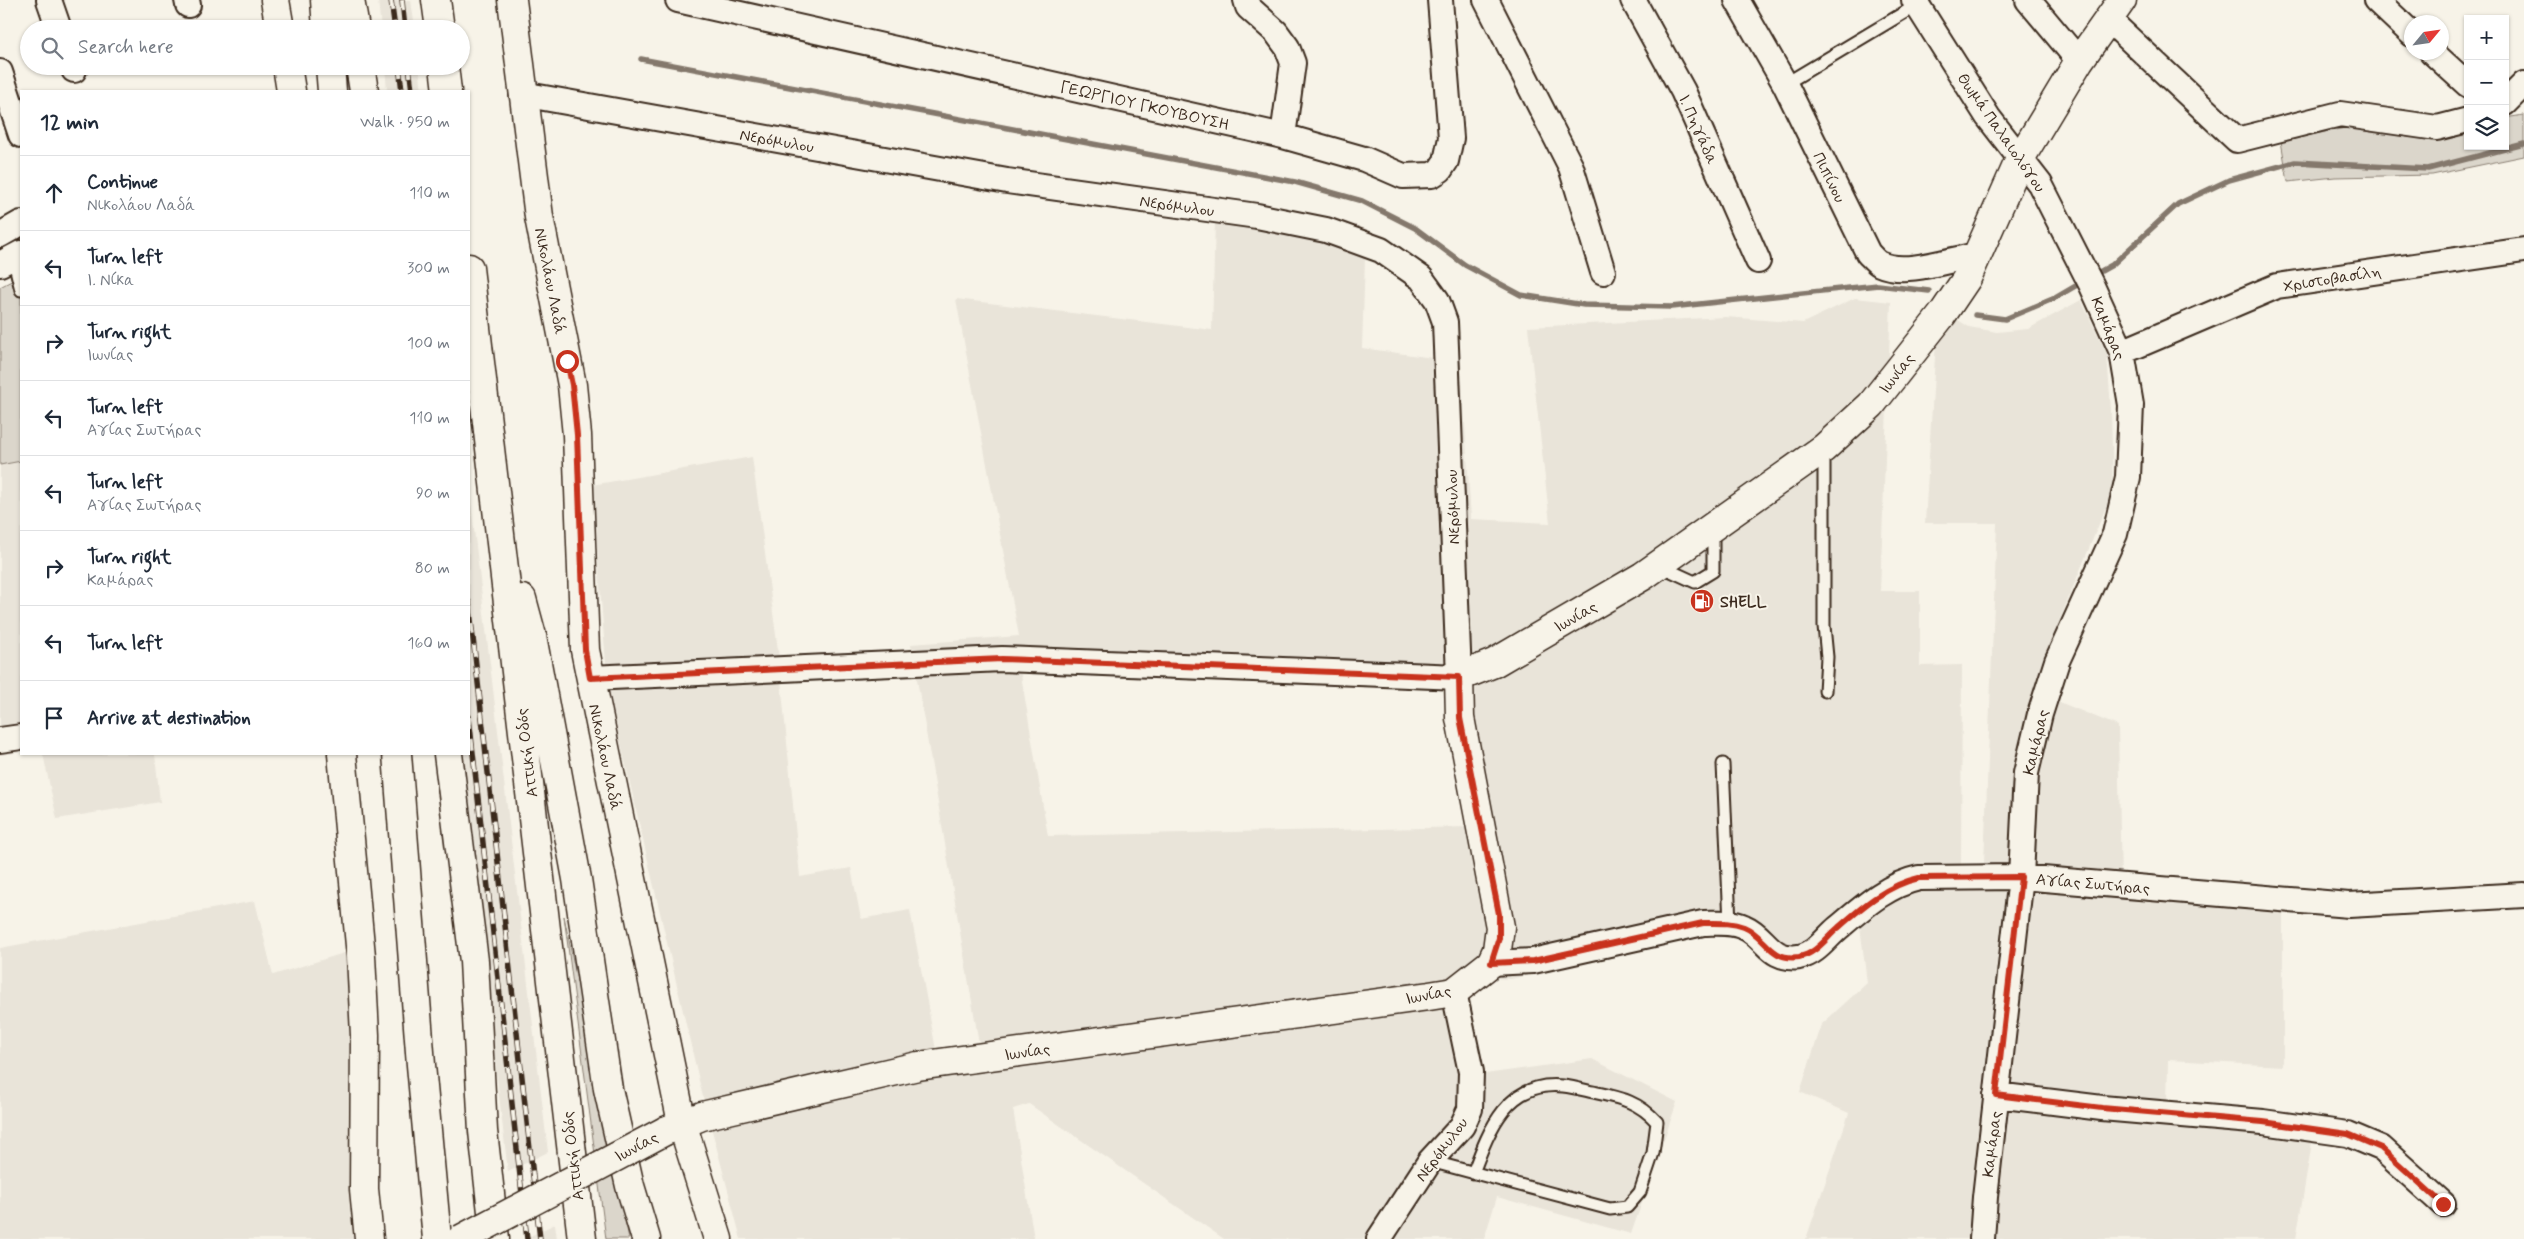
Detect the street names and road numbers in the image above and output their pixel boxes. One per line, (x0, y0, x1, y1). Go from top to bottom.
street label: Θωμά Παλαιολόγου (1952, 69, 2050, 197)
street label: ΓΕΩΡΓΙΟΥ ΓΚΟΥΒΟΥΣΗ (1058, 77, 1231, 136)
street label: Ι. Πηγάδα (1673, 92, 1722, 168)
street label: Νερόμυλου (738, 125, 816, 158)
street label: Πιπίνου (1807, 149, 1850, 206)
street label: Νερόμυλου (1138, 191, 1215, 222)
street label: Νικολάου Λαδά (529, 226, 570, 336)
street label: Χριστοβασίλη (2282, 261, 2383, 298)
street label: Καμάρας (2085, 294, 2130, 363)
street label: Ιωνίας (1875, 349, 1920, 399)
street label: Νερόμυλου (1442, 469, 1465, 545)
street label: Ιωνίας (1550, 597, 1601, 638)
street label: Νικολάου Λαδά (583, 702, 626, 812)
street label: Αττική Οδός (512, 707, 543, 799)
street label: Καμάρας (2019, 708, 2054, 777)
street label: Αγίας Σωτήρας (2035, 869, 2151, 900)
street label: Ιωνίας (1404, 981, 1453, 1010)
street label: Ιωνίας (1003, 1039, 1052, 1066)
street label: Αττική Οδός (558, 1110, 589, 1202)
street label: Καμάρας (1978, 1110, 2007, 1178)
street label: Νερόμυλου (1411, 1114, 1473, 1186)
street label: Ιωνίας (611, 1127, 662, 1167)

